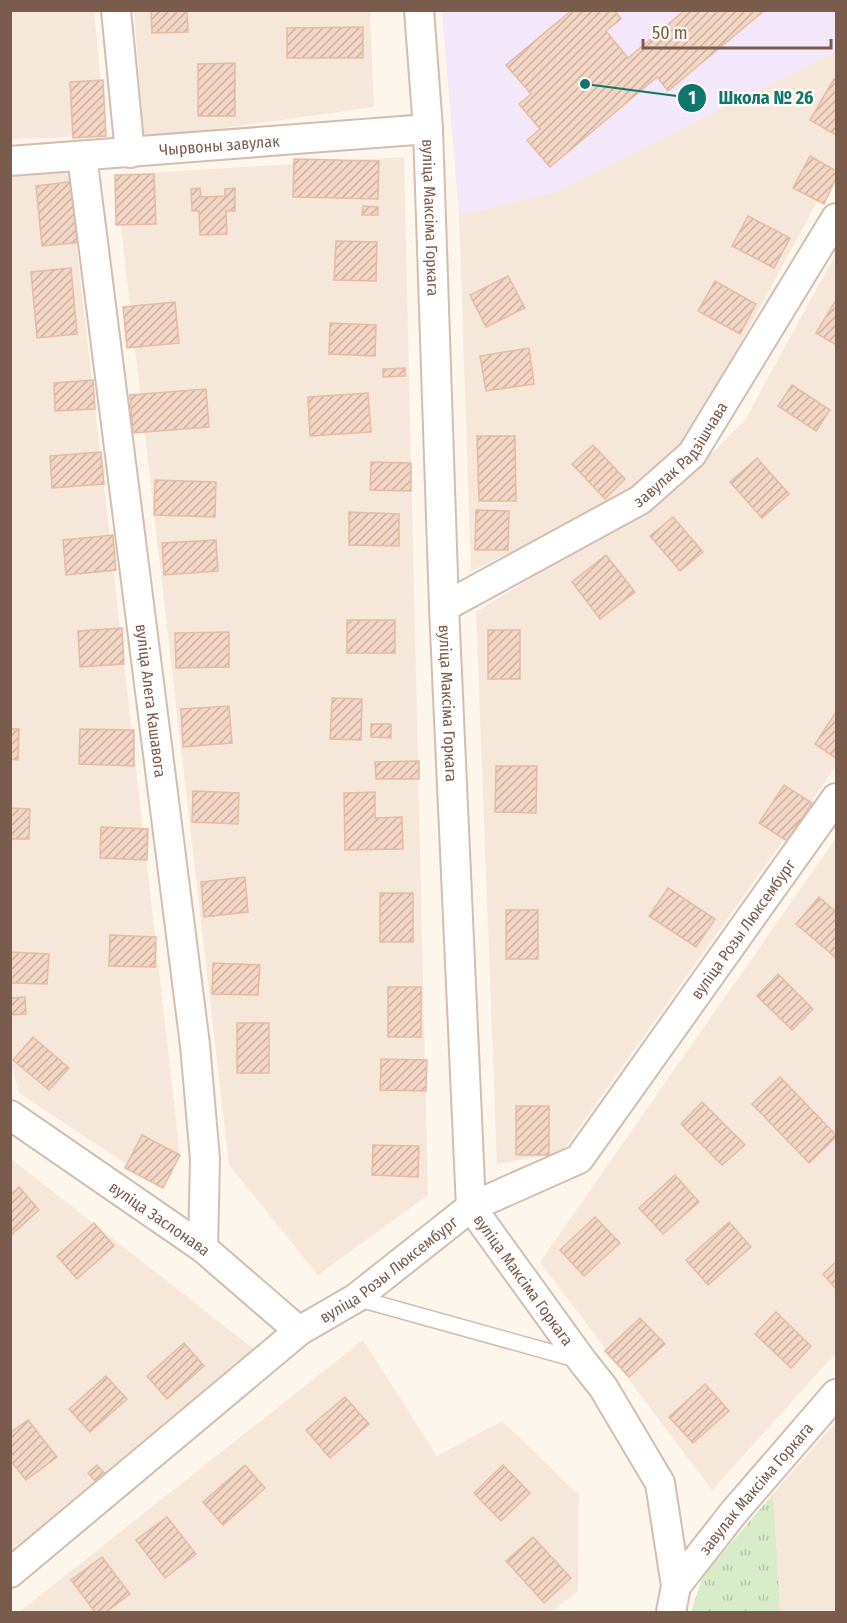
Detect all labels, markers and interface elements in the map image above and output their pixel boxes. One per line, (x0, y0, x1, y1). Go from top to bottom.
scale bar (643, 12, 830, 50)
text: 50 m (652, 22, 688, 44)
callout: Школа № 26 (677, 80, 826, 116)
text: 1 (688, 87, 696, 109)
text: Школа № 26 (719, 87, 813, 109)
street label: Чырвоны завулак (159, 131, 281, 160)
street label: вуліца Максіма Горкага (418, 139, 443, 297)
street label: завулак Радзішчава (631, 398, 732, 511)
street label: вуліца Алега Кашавога (132, 623, 170, 779)
street label: вуліца Максіма Горкага (435, 624, 461, 782)
street label: вуліца Розы Люксембург (687, 855, 800, 1003)
street label: вуліца Заслонава (106, 1177, 214, 1260)
street label: вуліца Максіма Горкага (469, 1211, 577, 1349)
street label: вуліца Розы Люксембург (317, 1212, 462, 1327)
street label: завулак Максіма Горкага (695, 1419, 817, 1559)

